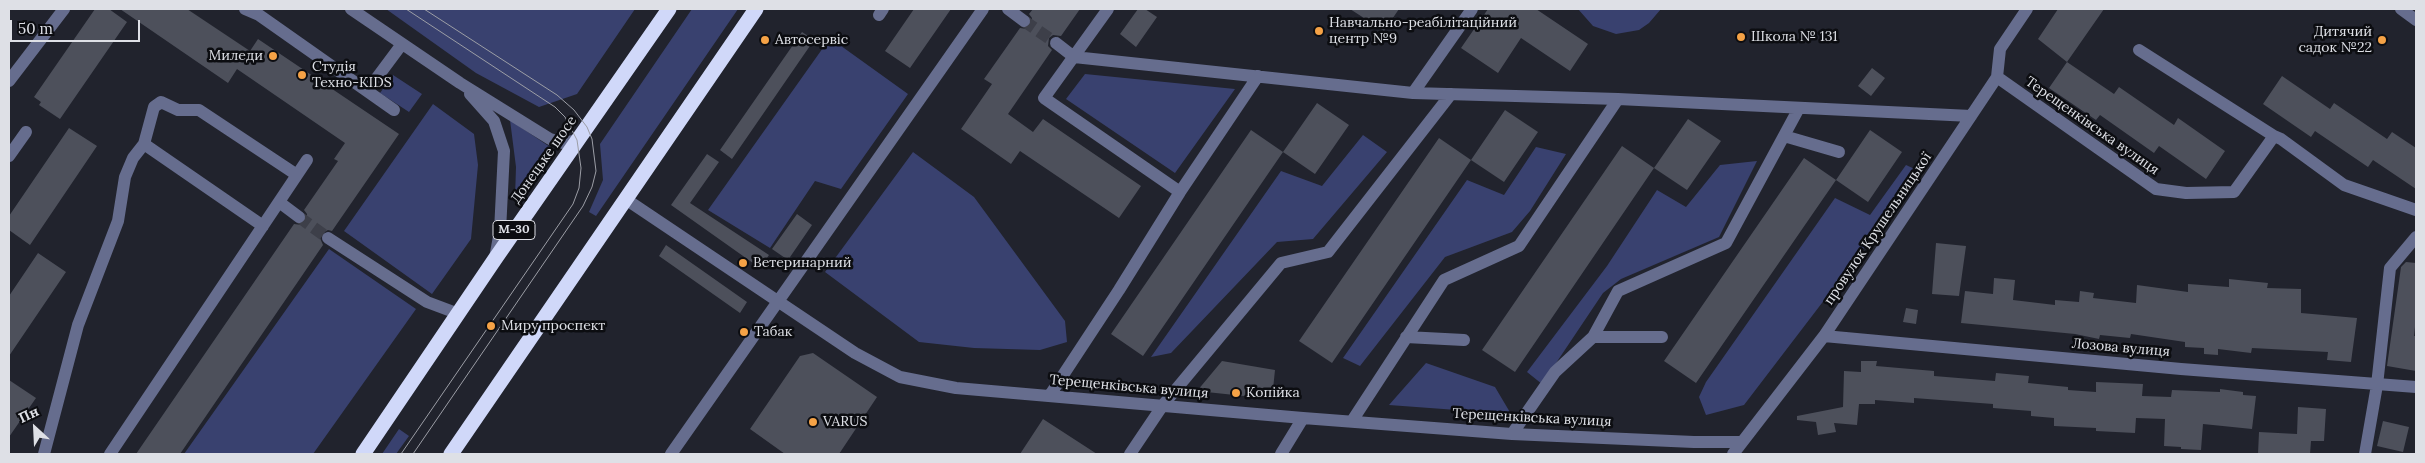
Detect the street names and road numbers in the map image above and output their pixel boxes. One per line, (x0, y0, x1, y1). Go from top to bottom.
street label: Терещенківська вулиця (2022, 73, 2162, 179)
street label: Донецьке шосе (507, 113, 581, 207)
street label: провулок Крушельницької (1821, 150, 1935, 308)
road number: М-30 (493, 220, 535, 240)
street label: Лозова вулиця (2071, 335, 2171, 361)
street label: Терещенківська вулиця (1049, 372, 1209, 402)
street label: Терещенківська вулиця (1452, 405, 1612, 431)

